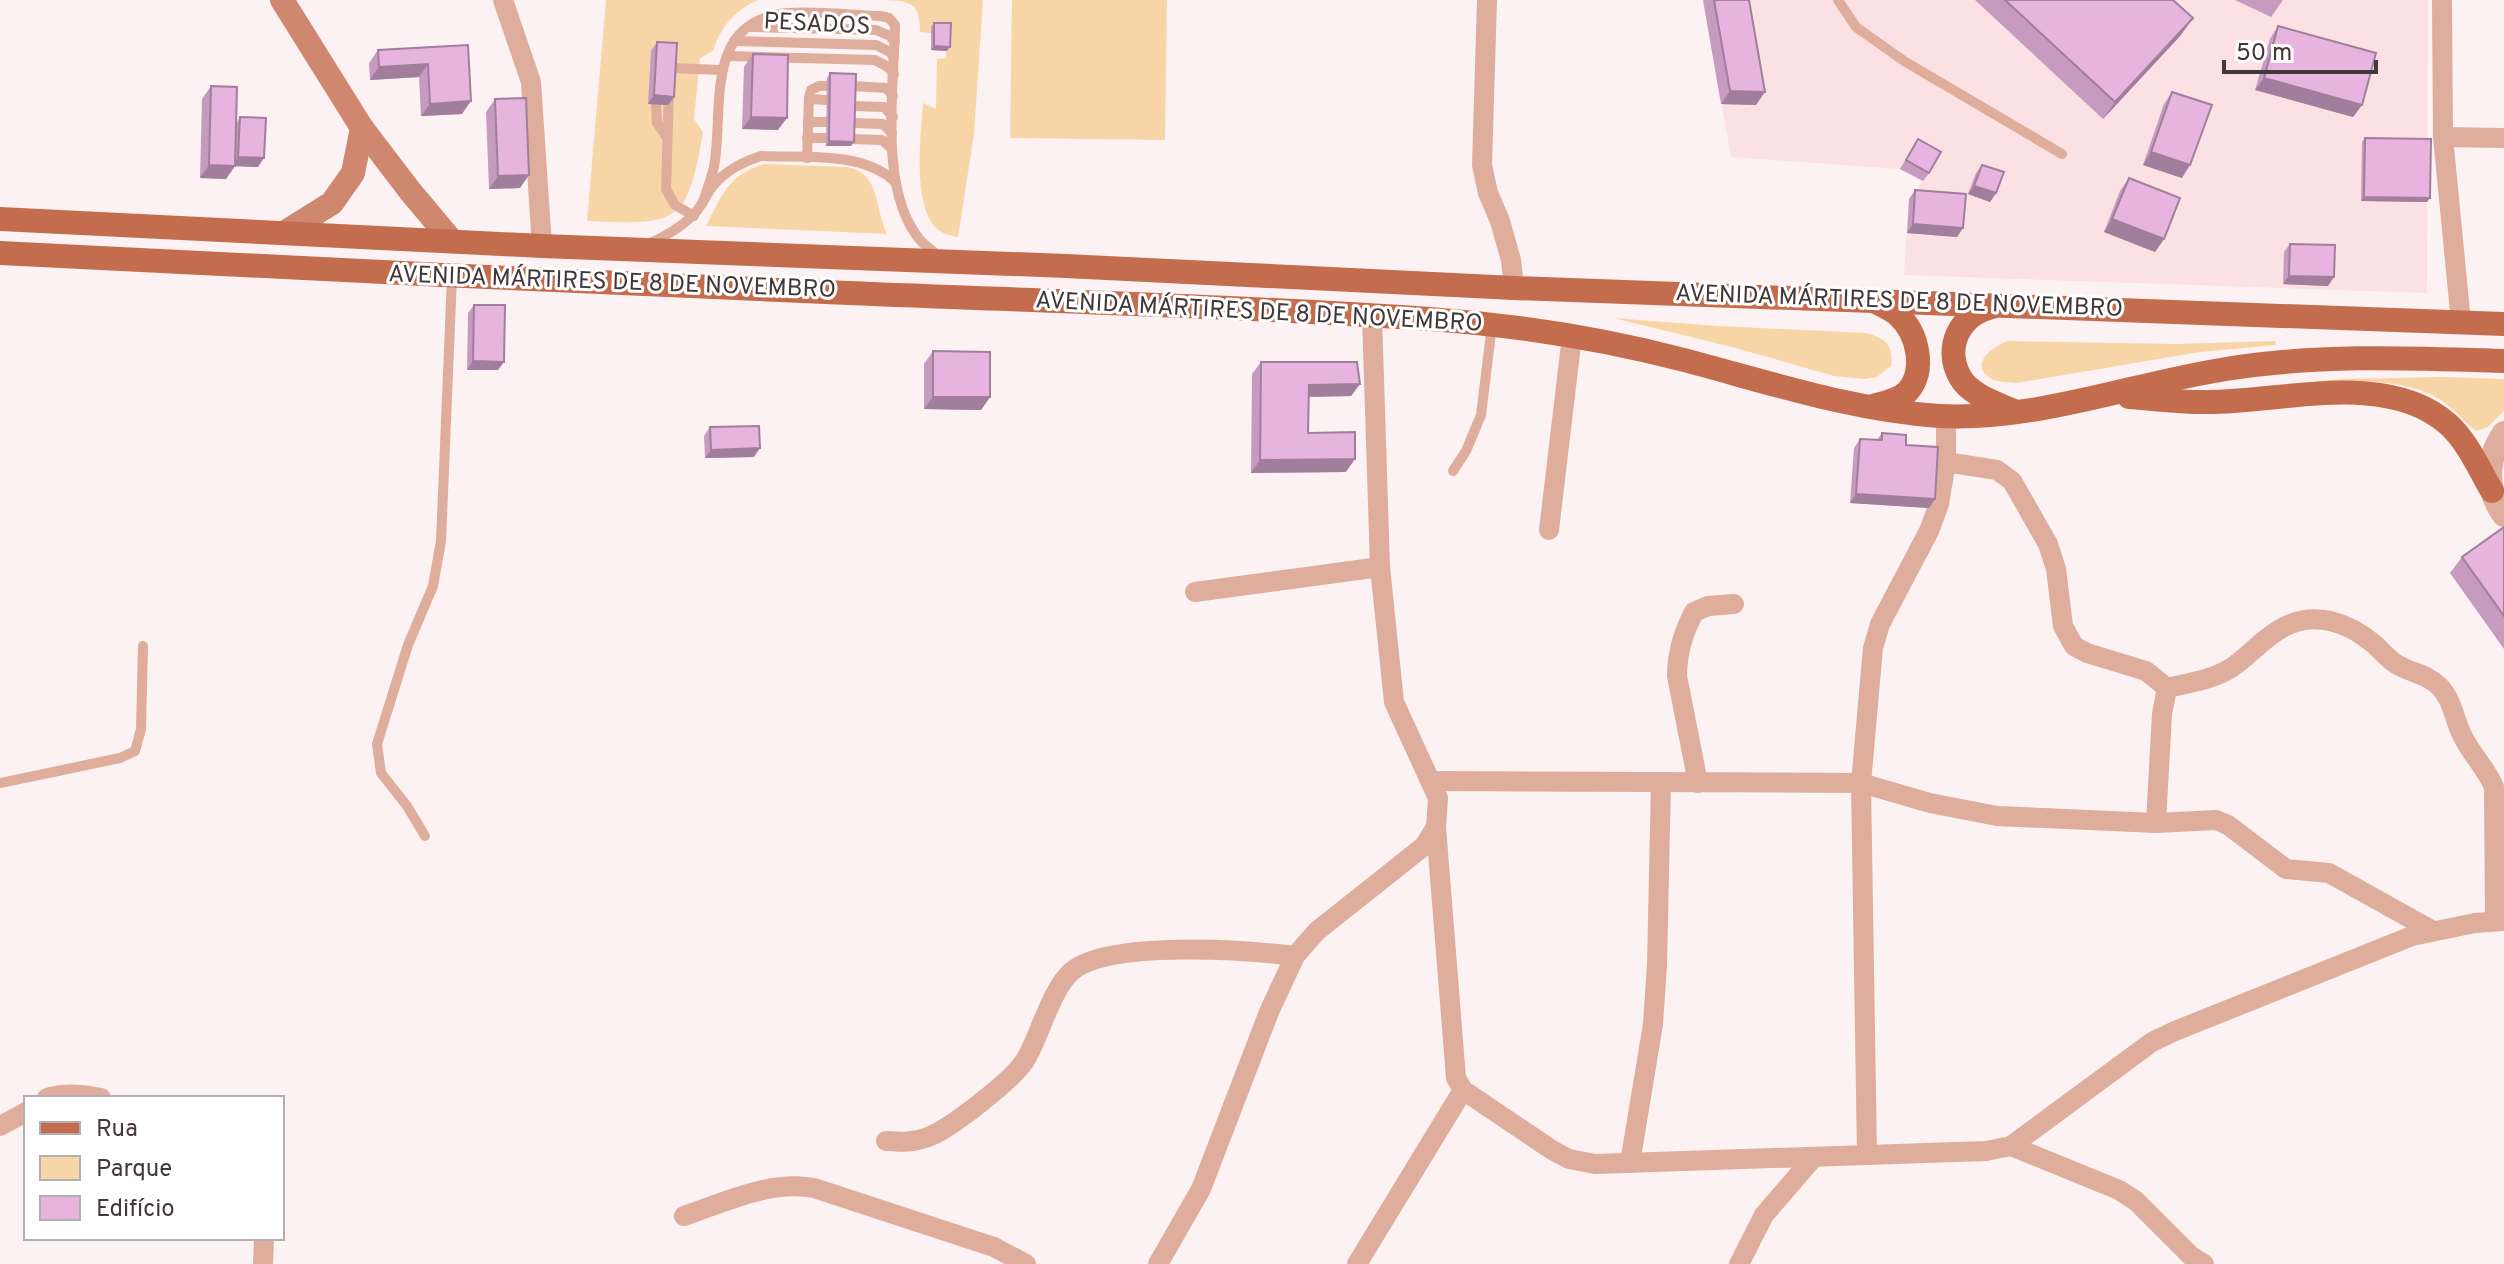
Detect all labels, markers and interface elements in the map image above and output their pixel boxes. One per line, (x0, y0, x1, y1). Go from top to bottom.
street label: PESADOS (763, 7, 871, 43)
scale bar (2224, 24, 2376, 74)
text: 50 m (2236, 39, 2292, 69)
street label: AVENIDA MÁRTIRES DE 8 DE NOVEMBRO (388, 258, 836, 306)
street label: AVENIDA MÁRTIRES DE 8 DE NOVEMBRO (1675, 277, 2123, 325)
street label: AVENIDA MÁRTIRES DE 8 DE NOVEMBRO (1035, 284, 1484, 340)
legend (24, 1096, 284, 1240)
text: Rua (96, 1115, 138, 1145)
text: Parque (96, 1155, 172, 1185)
text: Edifício (96, 1195, 175, 1225)

